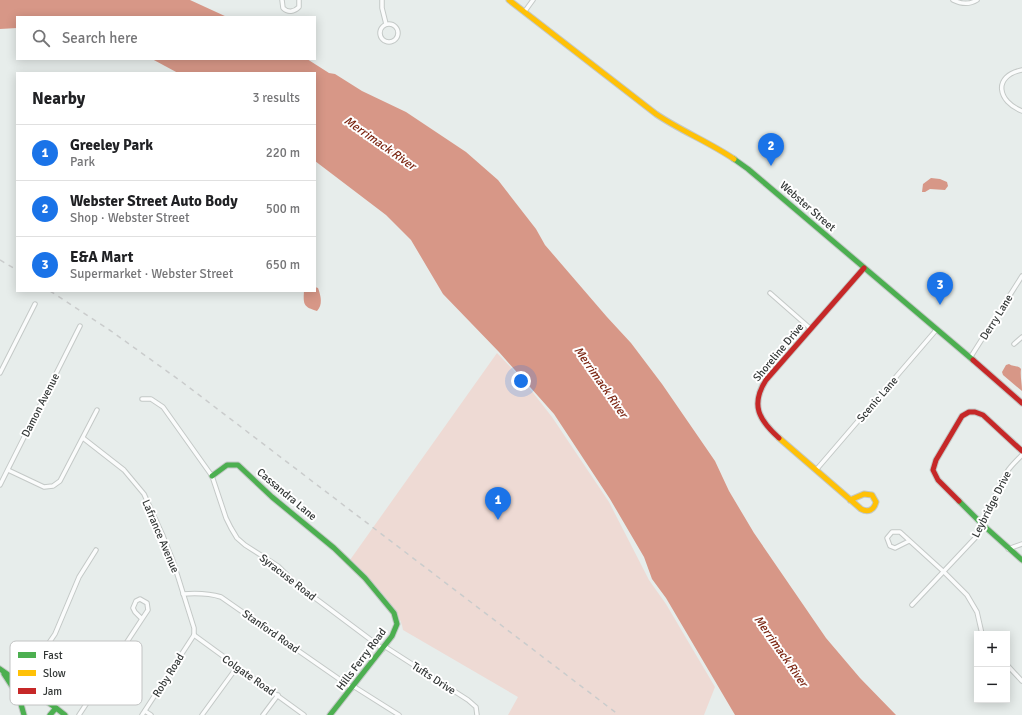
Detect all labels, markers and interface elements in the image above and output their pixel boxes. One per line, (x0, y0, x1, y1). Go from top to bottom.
search box (16, 16, 316, 60)
icon: search (30, 27, 52, 49)
text: Search here (62, 29, 138, 47)
text: Nearby (32, 88, 85, 109)
text: 3 results (252, 90, 300, 106)
water label: Merrimack River (341, 113, 420, 175)
pin: 2 (758, 133, 784, 166)
text: Greeley Park (70, 136, 153, 154)
text: 1 (41, 145, 49, 161)
text: 220 m (266, 145, 300, 161)
text: Park (70, 154, 95, 170)
street label: Webster Street (777, 179, 838, 234)
text: Webster Street Auto Body (70, 192, 238, 210)
text: 2 (41, 201, 49, 217)
text: 500 m (266, 201, 300, 217)
text: Shop · Webster Street (70, 210, 190, 226)
text: E&A Mart (70, 248, 133, 266)
text: 3 (41, 257, 49, 273)
text: 650 m (266, 257, 300, 273)
text: Supermarket · Webster Street (70, 266, 233, 282)
pin: 3 (927, 272, 953, 305)
street label: Derry Lane (977, 292, 1016, 342)
street label: Shoreline Drive (750, 321, 806, 384)
water label: Merrimack River (570, 344, 632, 422)
street label: Damon Avenue (19, 371, 62, 439)
your location (511, 371, 531, 391)
street label: Scenic Lane (854, 374, 901, 425)
street label: Cassandra Lane (254, 466, 319, 523)
street label: Leybridge Drive (969, 469, 1014, 540)
pin: 1 (485, 487, 511, 520)
street label: Lafrance Avenue (139, 498, 182, 575)
street label: Syracuse Road (257, 551, 319, 604)
street label: Stanford Road (240, 607, 302, 656)
water label: Merrimack River (750, 613, 812, 691)
street label: Hills Ferry Road (334, 626, 389, 693)
map controls (974, 631, 1010, 703)
button: + (974, 631, 1010, 667)
legend (10, 641, 142, 705)
text: Fast (43, 649, 63, 662)
street label: Roby Road (150, 651, 187, 700)
street label: Colgate Road (220, 652, 278, 699)
street label: Tufts Drive (409, 659, 458, 697)
text: Slow (43, 667, 66, 680)
button: − (974, 667, 1010, 703)
text: Jam (43, 685, 62, 698)

